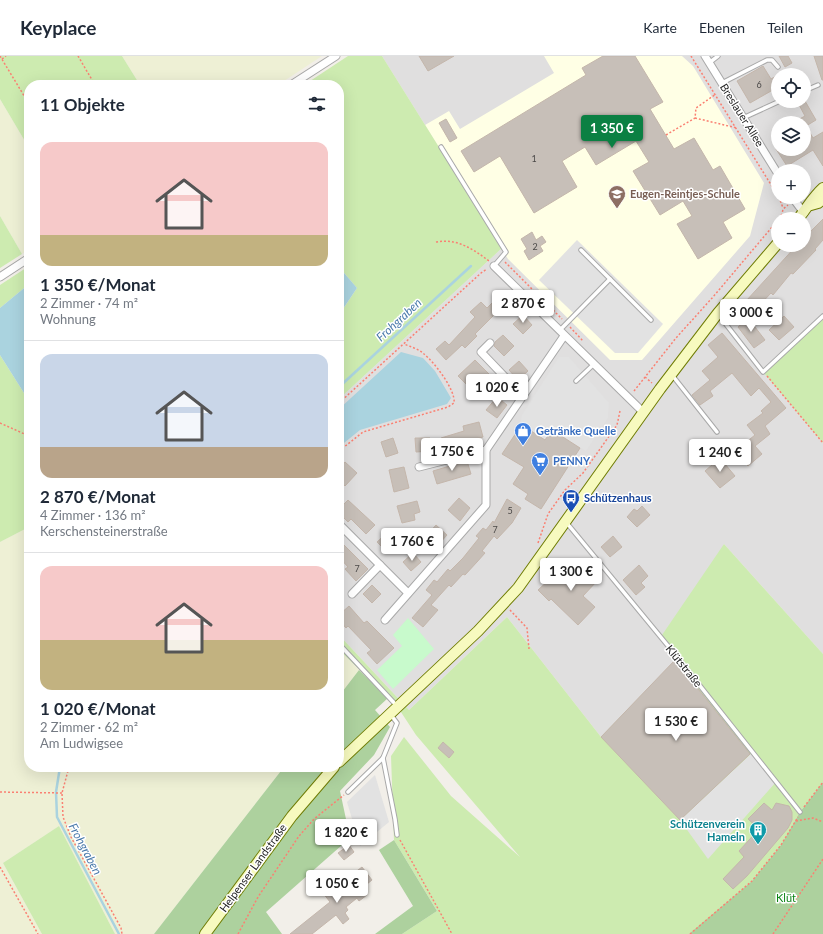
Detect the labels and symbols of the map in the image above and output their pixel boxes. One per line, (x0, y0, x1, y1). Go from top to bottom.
house number: 6 (756, 79, 762, 90)
street label: Breslauer Allee (718, 81, 767, 149)
pin: 1 350 € (575, 115, 649, 149)
house number: 1 (531, 153, 537, 164)
school or university icon: Eugen-Reintjes-Schule (607, 184, 627, 209)
place label: Eugen-Reintjes-Schule (630, 187, 740, 200)
house number: 2 (532, 241, 538, 252)
pin: 2 870 € (486, 290, 560, 324)
water label: Frohgraben (373, 295, 424, 344)
pin: 3 000 € (714, 299, 788, 333)
pin: 1 020 € (460, 374, 534, 408)
shop icon: Getränke Quelle (513, 421, 533, 446)
place label: Getränke Quelle (536, 424, 616, 437)
pin: 1 750 € (415, 438, 489, 472)
pin: 1 240 € (683, 439, 757, 473)
supermarket icon: PENNY (530, 451, 550, 476)
place label: PENNY (553, 454, 591, 467)
bus stop icon: Schützenhaus (561, 488, 581, 513)
place label: Schützenhaus (584, 491, 652, 504)
house number: 5 (507, 505, 513, 516)
house number: 7 (492, 524, 498, 535)
pin: 1 760 € (375, 528, 449, 562)
pin: 1 300 € (534, 558, 608, 592)
house number: 7 (354, 563, 360, 574)
street label: Klütstraße (664, 642, 705, 689)
pin: 1 530 € (639, 708, 713, 742)
place label: Schützenverein Hameln (670, 817, 745, 843)
pin: 1 820 € (309, 819, 383, 853)
water label: Frohgraben (66, 820, 105, 877)
building icon: Schützenverein Hameln (748, 820, 768, 845)
street label: Helpenser Landstraße (216, 821, 289, 914)
pin: 1 050 € (300, 870, 374, 904)
park label: Klüt (776, 891, 796, 904)

